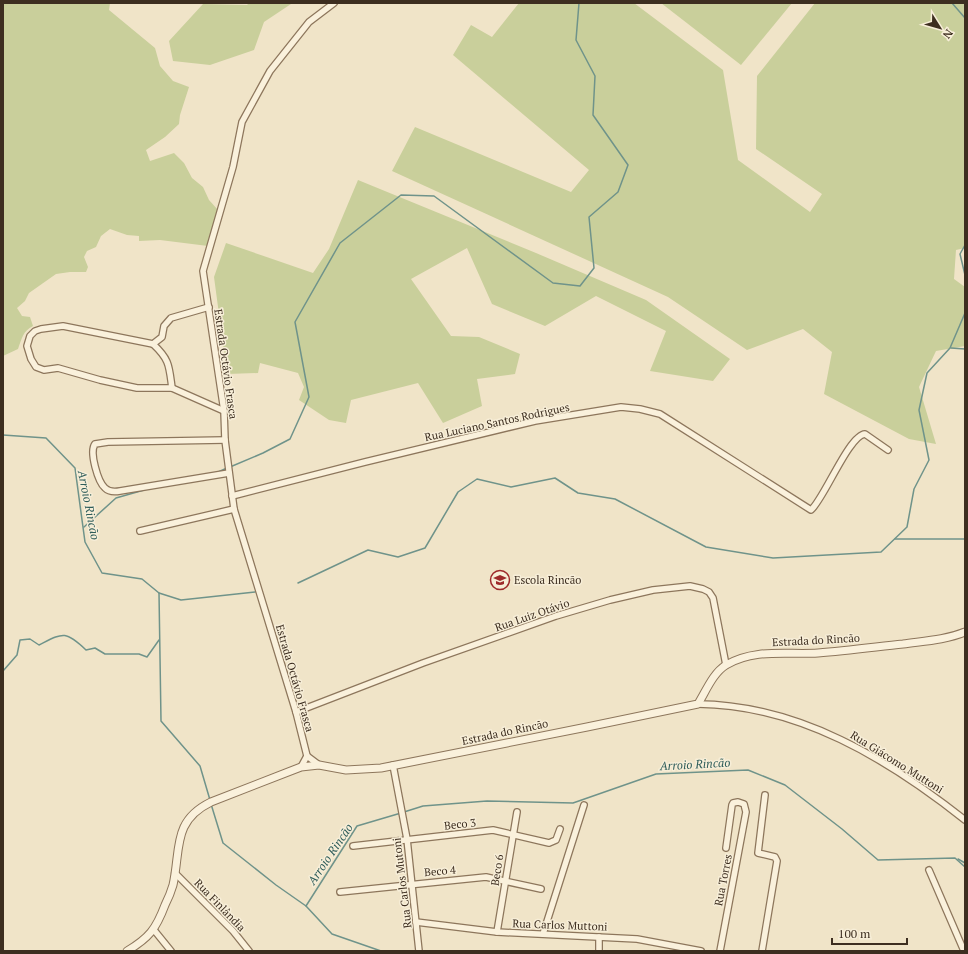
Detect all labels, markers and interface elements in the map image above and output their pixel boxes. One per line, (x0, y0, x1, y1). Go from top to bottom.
north arrow (920, 8, 960, 48)
text: N (939, 26, 956, 42)
street label: Estrada Octávio Frasca (211, 308, 241, 420)
street label: Rua Luciano Santos Rodrigues (423, 400, 571, 444)
water label: Arroio Rincão (75, 468, 103, 541)
school or university icon: Escola Rincão (489, 569, 511, 591)
place label: Escola Rincão (514, 573, 581, 587)
street label: Rua Luiz Otávio (493, 596, 571, 634)
street label: Estrada Octávio Frasca (273, 623, 317, 734)
street label: Estrada do Rincão (772, 631, 860, 649)
street label: Estrada do Rincão (461, 716, 549, 748)
street label: Rua Giácomo Muttoni (848, 728, 946, 796)
water label: Arroio Rincão (658, 755, 731, 773)
street label: Beco 3 (443, 815, 477, 833)
water label: Arroio Rincão (303, 820, 356, 888)
street label: Rua Carlos Mutoni (390, 837, 414, 929)
street label: Beco 6 (488, 853, 506, 887)
street label: Rua Torres (711, 853, 735, 907)
street label: Beco 4 (424, 863, 457, 879)
street label: Rua Finlândia (191, 876, 249, 935)
street label: Rua Carlos Muttoni (512, 916, 608, 934)
scale bar (832, 920, 907, 946)
text: 100 m (838, 926, 871, 941)

